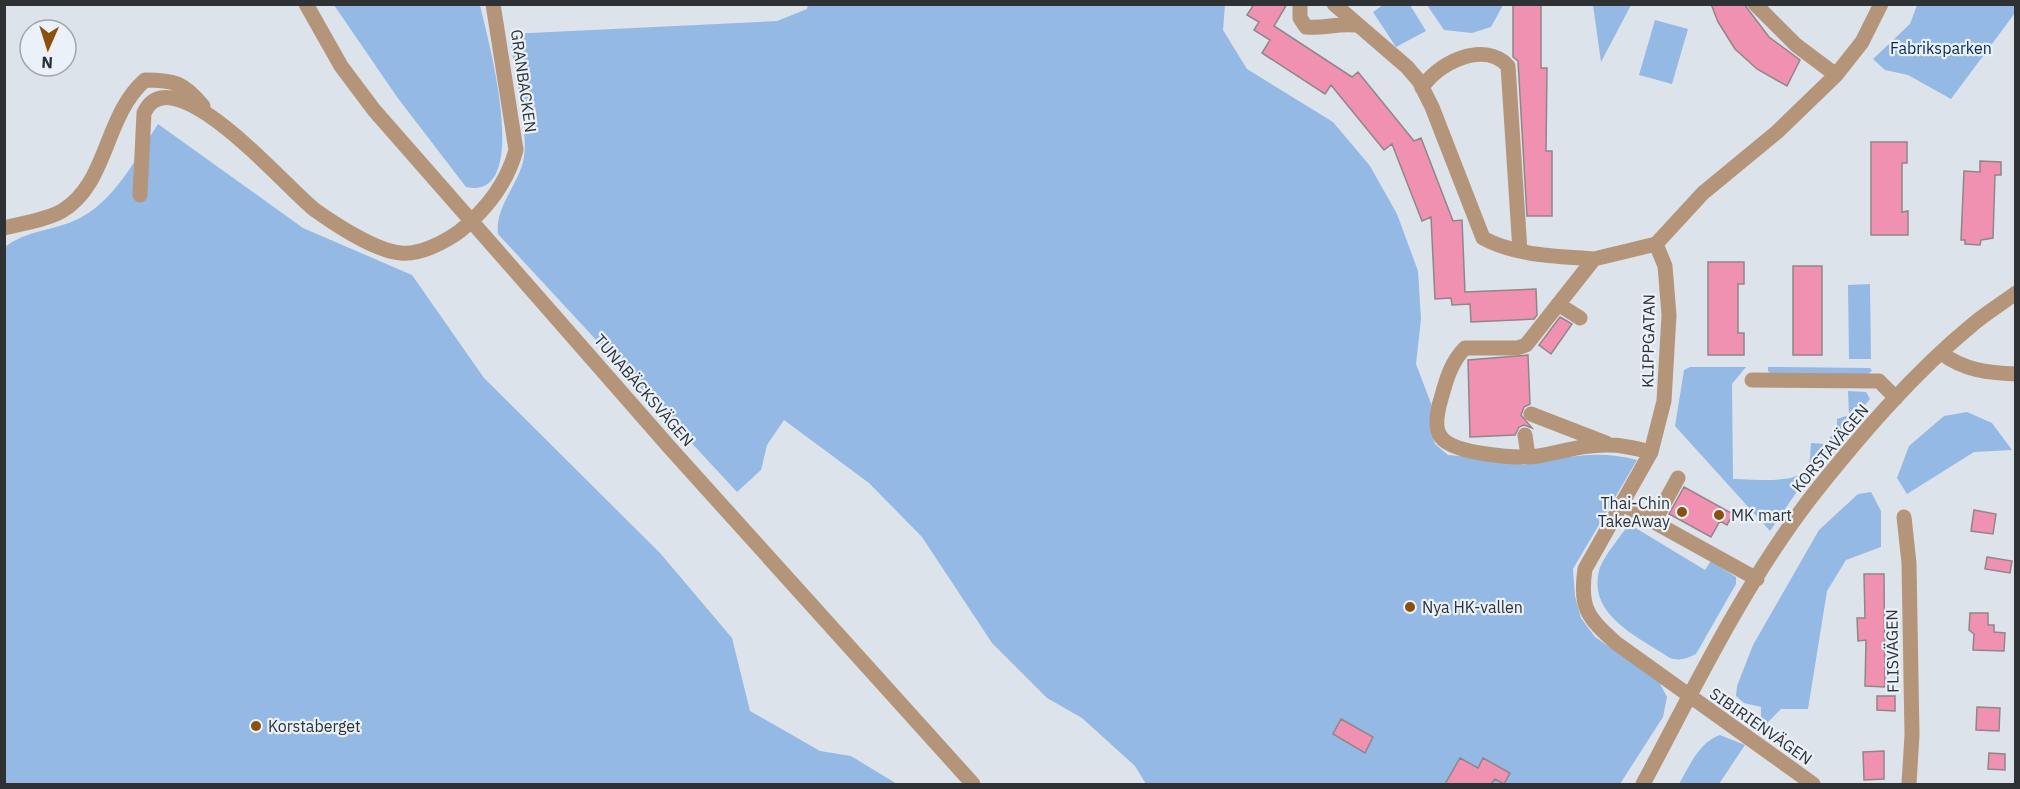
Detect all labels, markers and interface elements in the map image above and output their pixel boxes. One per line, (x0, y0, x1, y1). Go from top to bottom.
north arrow (18, 18, 78, 78)
street label: GRANBACKEN (507, 28, 541, 134)
park label: Fabriksparken (1890, 38, 1992, 58)
text: N (41, 53, 54, 73)
street label: KLIPPGATAN (1637, 294, 1659, 388)
street label: TUNABÄCKSVÄGEN (590, 330, 698, 450)
street label: KORSTAVÄGEN (1787, 400, 1873, 496)
place label: Thai-Chin TakeAway (1598, 493, 1670, 531)
marker: Thai-Chin TakeAway (1675, 505, 1689, 519)
place label: MK mart (1731, 505, 1792, 525)
marker: MK mart (1712, 508, 1726, 522)
place label: Nya HK-vallen (1422, 597, 1523, 617)
marker: Nya HK-vallen (1403, 600, 1417, 614)
street label: FLISVÄGEN (1881, 609, 1903, 693)
street label: SIBIRIENVÄGEN (1706, 683, 1816, 769)
place label: Korstaberget (268, 716, 361, 736)
marker: Korstaberget (249, 719, 263, 733)

